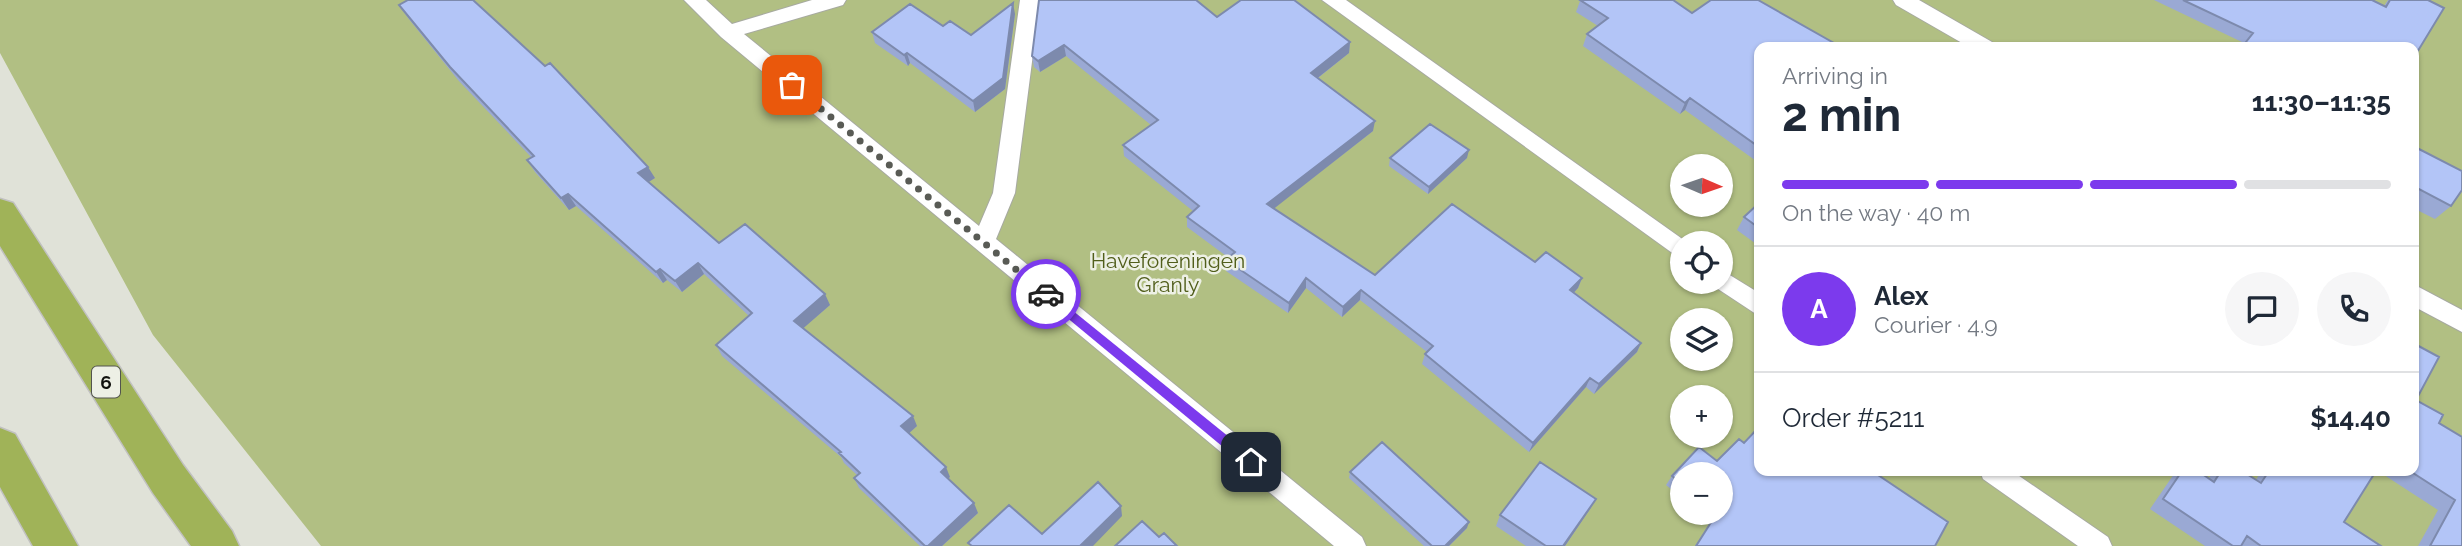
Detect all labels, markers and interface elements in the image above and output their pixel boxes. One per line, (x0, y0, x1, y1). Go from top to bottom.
pin (762, 55, 822, 115)
text: Arriving in (1782, 62, 1888, 89)
icon: bag (773, 66, 811, 104)
text: 11:30–11:35 (2252, 87, 2391, 117)
text: 2 min (1782, 88, 1901, 142)
north arrow (1670, 154, 1732, 217)
map controls (1670, 154, 1733, 525)
text: On the way · 40 m (1782, 199, 1970, 226)
button: locate (1670, 231, 1733, 294)
park label: Haveforeningen Granly (1091, 248, 1245, 297)
courier (1011, 259, 1081, 329)
button: chat (2225, 272, 2299, 346)
button: phone (2317, 272, 2391, 346)
icon: car (1027, 275, 1065, 313)
text: Alex (1874, 281, 1929, 311)
text: A (1810, 294, 1828, 324)
button: layers (1670, 308, 1733, 371)
text: Courier · 4.9 (1874, 311, 1998, 338)
road number: 6 (92, 366, 120, 398)
button: + (1670, 385, 1733, 448)
text: Order #5211 (1782, 403, 1924, 433)
text: $14.40 (2310, 403, 2391, 433)
pin (1221, 432, 1281, 492)
icon: home (1232, 443, 1270, 481)
button: − (1670, 462, 1733, 525)

